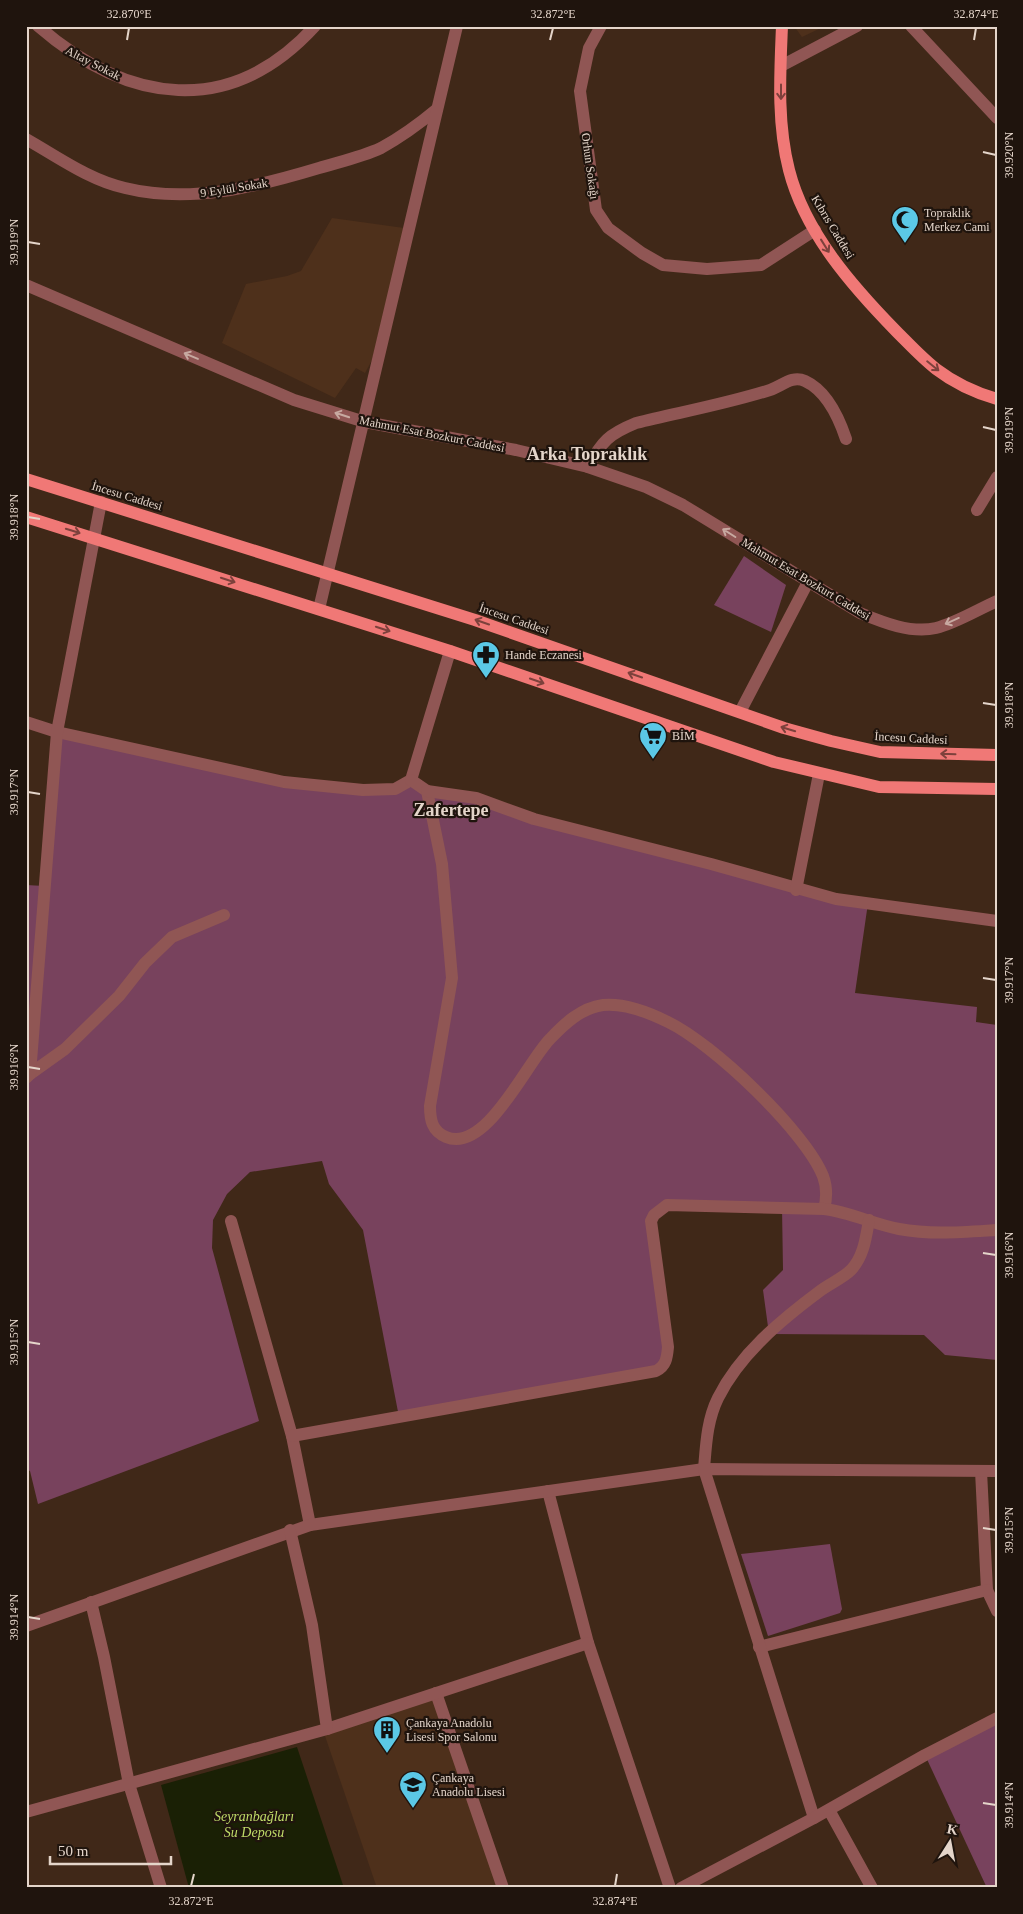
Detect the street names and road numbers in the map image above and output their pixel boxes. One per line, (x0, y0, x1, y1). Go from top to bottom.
street label: Altay Sokak (63, 43, 123, 83)
street label: Orhun Sokağı (578, 132, 602, 201)
street label: 9 Eylül Sokak (199, 176, 269, 200)
street label: Kıbrıs Caddesi (809, 193, 858, 262)
street label: Mahmut Esat Bozkurt Caddesi (358, 413, 506, 455)
street label: İncesu Caddesi (90, 479, 165, 514)
street label: Mahmut Esat Bozkurt Caddesi (739, 535, 873, 623)
street label: İncesu Caddesi (477, 601, 551, 638)
street label: İncesu Caddesi (874, 729, 948, 747)

